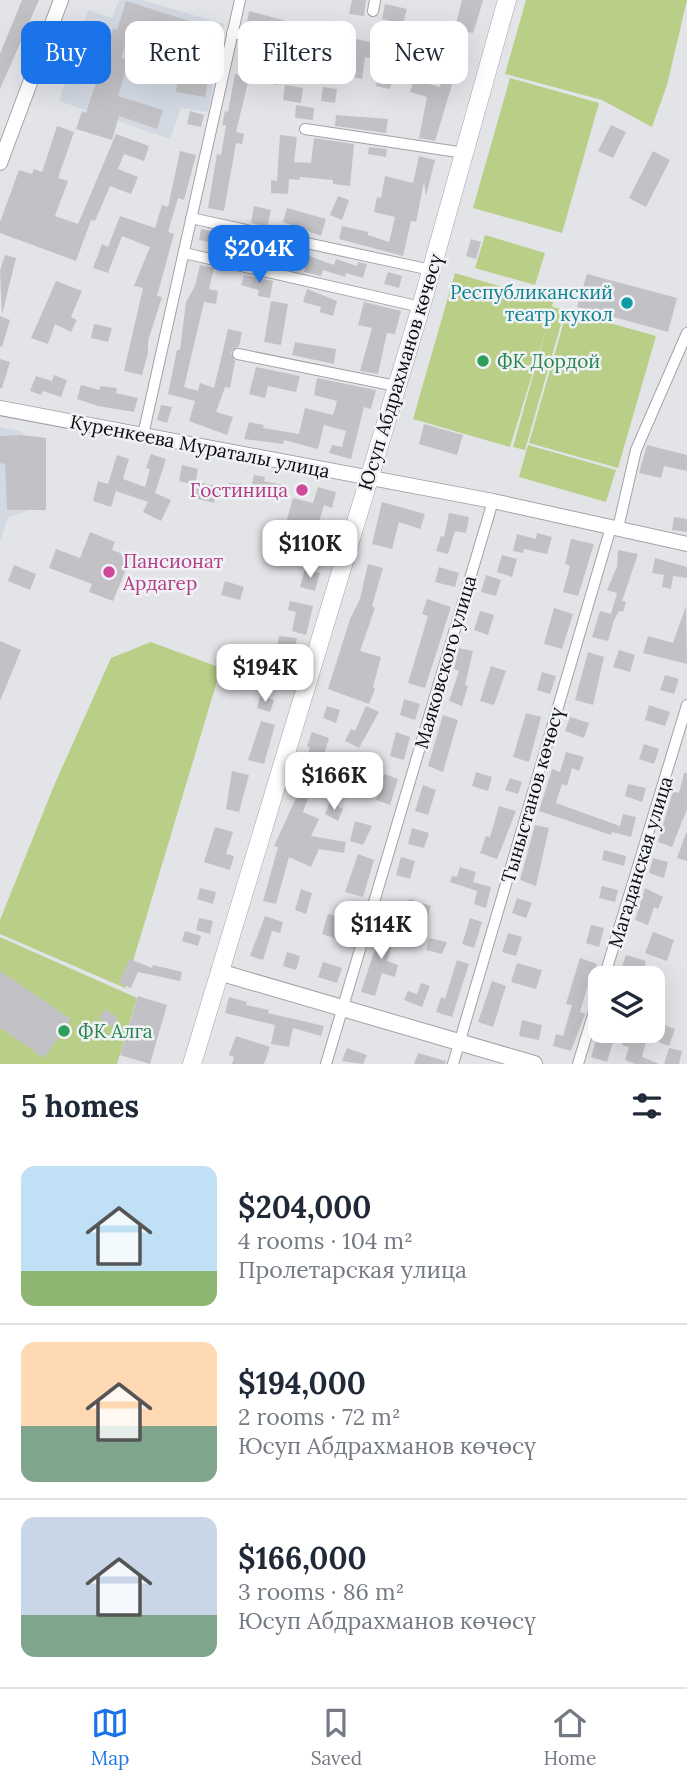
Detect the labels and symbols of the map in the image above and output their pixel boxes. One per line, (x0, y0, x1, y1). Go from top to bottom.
pin: $204K (210, 226, 308, 285)
street label: Юсуп Абдрахманов көчөсү (353, 250, 448, 493)
place label: Республиканский театр кукол (450, 280, 613, 326)
marker: Республиканский театр кукол (619, 295, 635, 311)
place label: ФК Дордой (497, 349, 600, 373)
marker: ФК Дордой (475, 353, 491, 369)
street label: Куренкеева Мураталы улица (68, 409, 332, 483)
place label: Гостиница (190, 478, 288, 502)
marker: Гостиница (294, 482, 310, 498)
pin: $110K (261, 520, 359, 580)
place label: Пансионат Ардагер (122, 549, 223, 595)
marker: Пансионат Ардагер (101, 564, 117, 580)
street label: Маяковского улица (409, 572, 481, 751)
pin: $194K (216, 644, 314, 704)
street label: Тыныстанов көчөсү (495, 704, 569, 886)
pin: $166K (285, 752, 383, 812)
street label: Магаданская улица (602, 773, 678, 951)
pin: $114K (332, 902, 430, 961)
place label: ФК Алга (78, 1019, 153, 1043)
marker: ФК Алга (56, 1023, 72, 1039)

